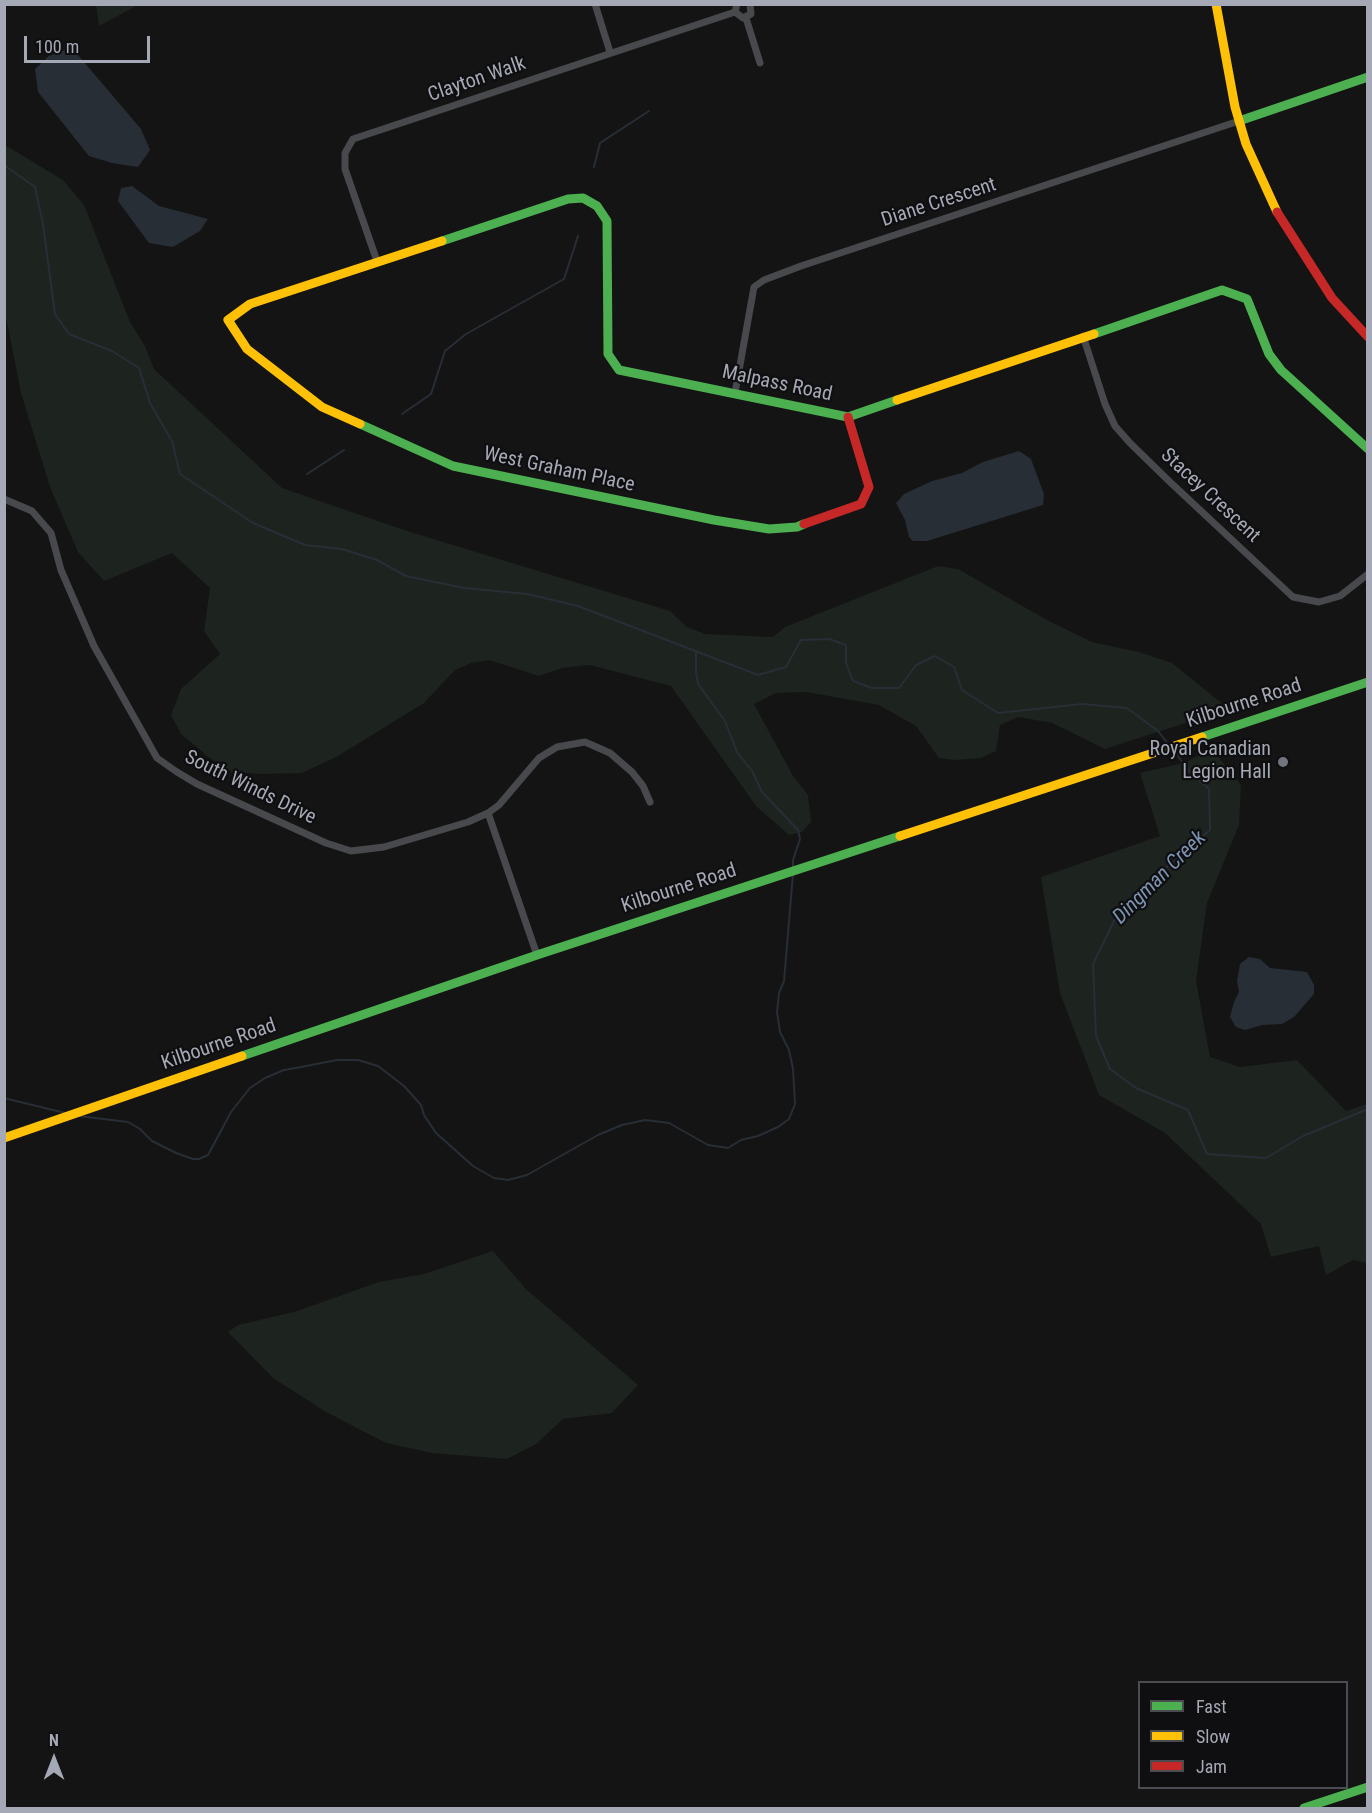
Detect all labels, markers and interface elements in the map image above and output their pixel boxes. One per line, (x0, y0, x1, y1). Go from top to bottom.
scale bar (27, 24, 153, 62)
text: 100 m (35, 36, 79, 57)
street label: Clayton Walk (425, 52, 529, 108)
street label: Diane Crescent (879, 173, 999, 233)
street label: Malpass Road (720, 361, 834, 407)
street label: West Graham Place (481, 442, 637, 498)
street label: Stacey Crescent (1155, 444, 1265, 548)
street label: Kilbourne Road (1183, 674, 1305, 734)
place label: Royal Canadian Legion Hall (1150, 738, 1271, 785)
street label: South Winds Drive (180, 746, 320, 830)
marker: Royal Canadian Legion Hall (1276, 755, 1290, 769)
water label: Dingman Creek (1108, 826, 1212, 930)
street label: Kilbourne Road (618, 859, 740, 919)
street label: Kilbourne Road (159, 1014, 279, 1076)
legend (1138, 1681, 1348, 1789)
text: Fast (1196, 1696, 1227, 1717)
text: Slow (1196, 1726, 1230, 1747)
north arrow (24, 1729, 84, 1789)
text: N (49, 1731, 59, 1750)
text: Jam (1196, 1756, 1227, 1777)

